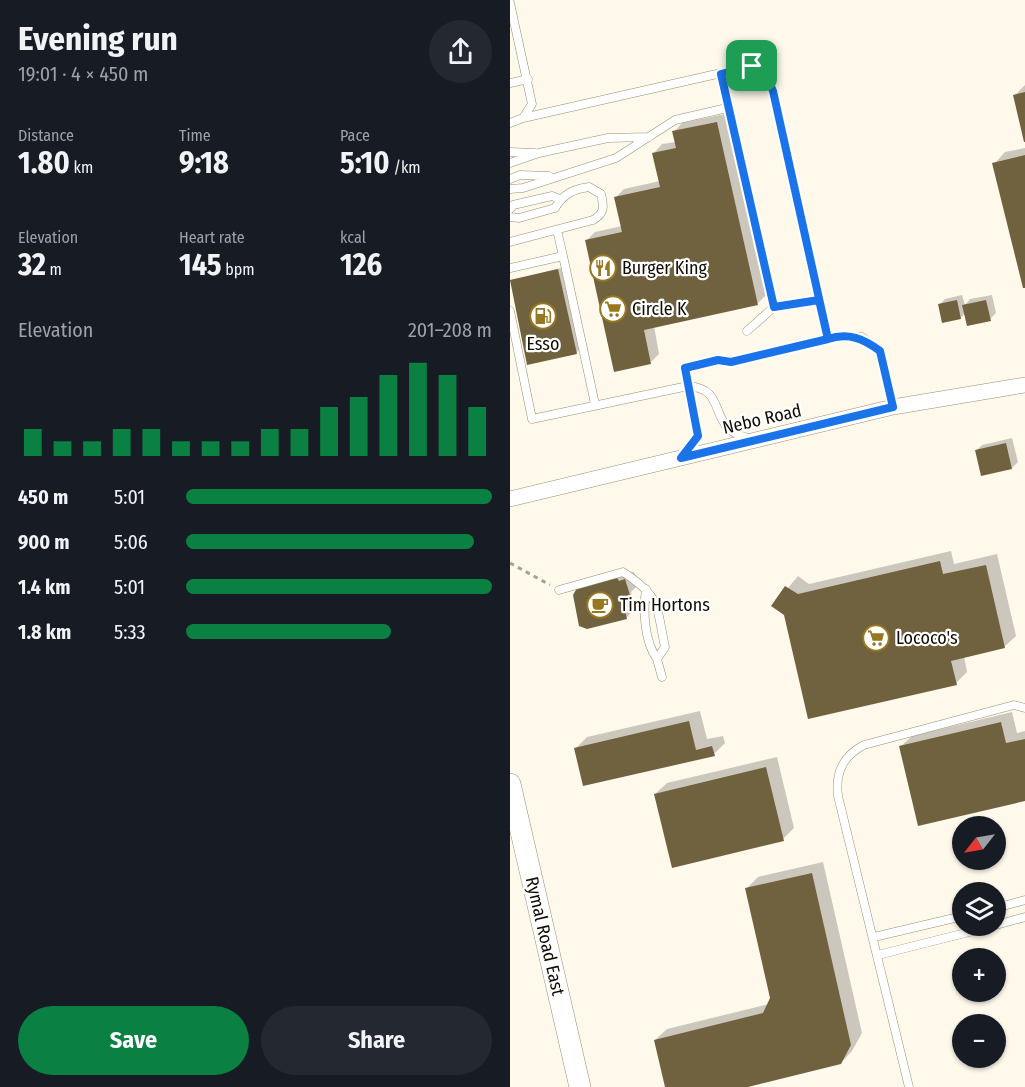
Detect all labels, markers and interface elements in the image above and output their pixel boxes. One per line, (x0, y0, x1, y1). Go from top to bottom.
text: Evening run (18, 19, 178, 59)
button: share (429, 20, 492, 83)
pin (726, 40, 777, 91)
icon: arrive (735, 49, 768, 82)
text: 19:01 · 4 × 450 m (18, 62, 148, 86)
text: Distance (18, 126, 74, 145)
text: Time (179, 126, 211, 145)
text: Pace (340, 126, 370, 145)
text: 1.80 (18, 145, 70, 181)
text: 9:18 (179, 145, 229, 181)
text: 5:10 (340, 145, 390, 181)
text: km (70, 158, 93, 177)
text: /km (390, 158, 421, 177)
text: Elevation (18, 228, 78, 247)
text: Heart rate (179, 228, 245, 247)
text: kcal (340, 228, 366, 247)
text: 32 (18, 247, 46, 283)
text: 145 (179, 247, 222, 283)
text: 126 (340, 247, 382, 283)
restaurant icon: Burger King (588, 253, 618, 283)
place label: Burger King (622, 257, 707, 279)
text: m (46, 260, 62, 279)
text: bpm (222, 260, 255, 279)
supermarket icon: Circle K (598, 294, 628, 324)
place label: Circle K (632, 298, 687, 320)
fuel station icon: Esso (528, 301, 558, 331)
text: Elevation (18, 318, 93, 342)
text: 201–208 m (408, 318, 492, 342)
place label: Esso (526, 333, 560, 355)
street label: Nebo Road (720, 399, 804, 439)
text: 450 m (18, 485, 68, 509)
text: 5:01 (114, 485, 145, 509)
text: 900 m (18, 530, 70, 554)
text: 5:06 (114, 530, 148, 554)
text: 1.4 km (18, 575, 70, 599)
text: 5:01 (114, 575, 145, 599)
cafe icon: Tim Hortons (585, 590, 615, 620)
place label: Tim Hortons (620, 594, 710, 616)
text: 1.8 km (18, 620, 71, 644)
text: 5:33 (114, 620, 146, 644)
supermarket icon: Lococo's (861, 623, 891, 653)
place label: Lococo's (896, 627, 958, 649)
north arrow (952, 816, 1006, 870)
map controls (952, 816, 1006, 1068)
street label: Rymal Road East (521, 874, 569, 998)
button: layers (952, 882, 1006, 936)
button: + (952, 948, 1006, 1002)
button: Save (18, 1006, 249, 1075)
button: Share (261, 1006, 492, 1075)
button: − (952, 1014, 1006, 1068)

